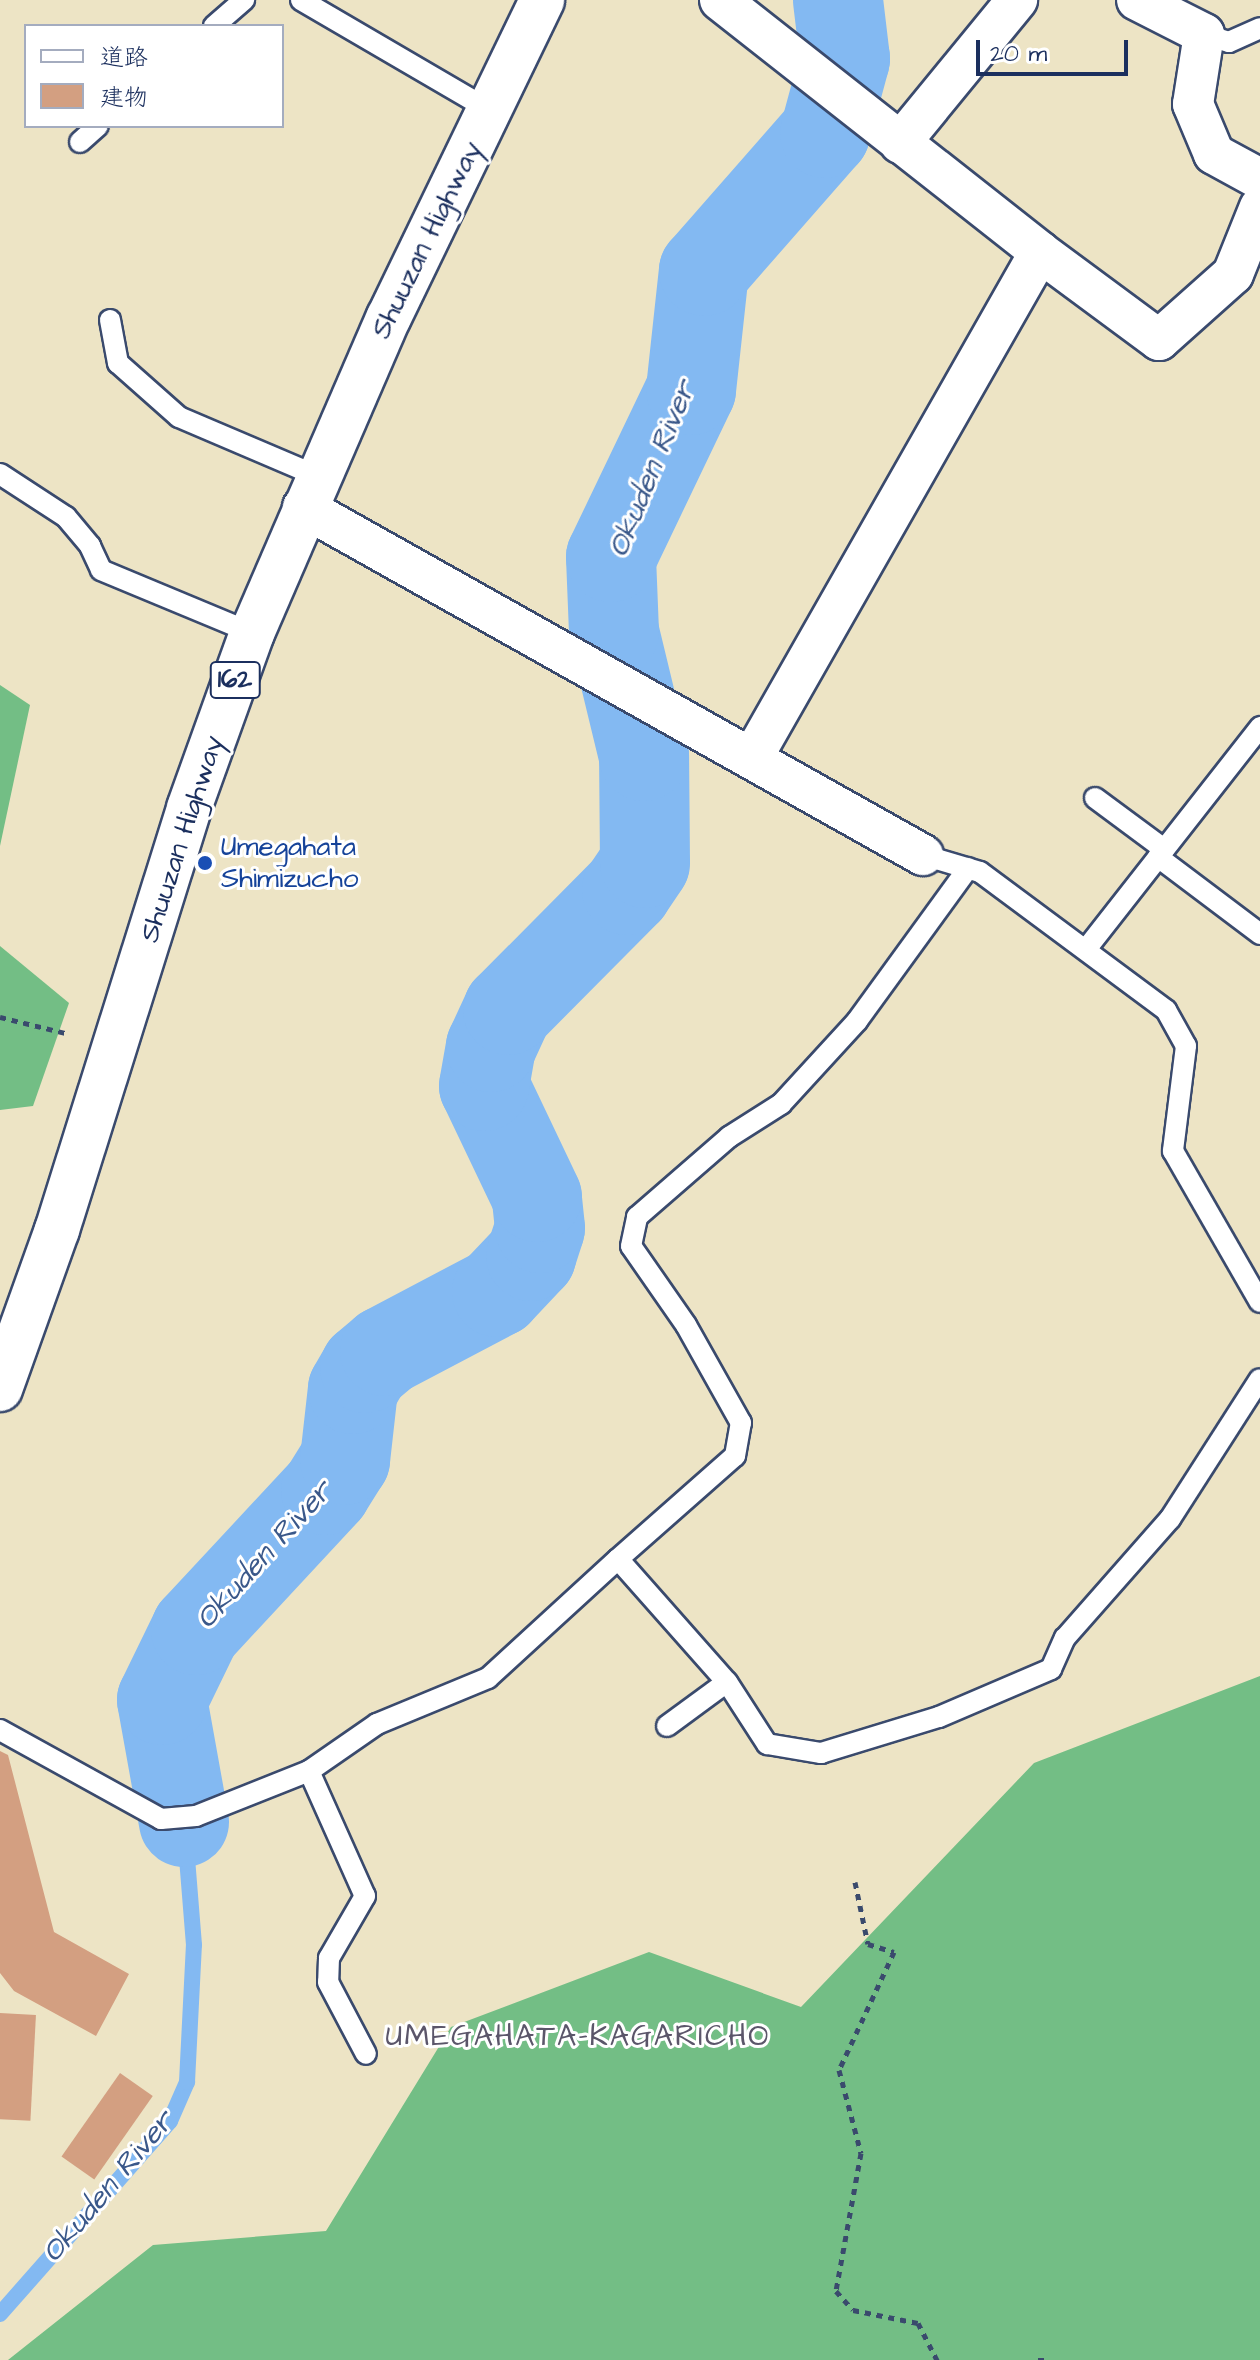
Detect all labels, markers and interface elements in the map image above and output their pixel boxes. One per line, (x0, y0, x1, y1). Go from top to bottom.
legend (24, 24, 284, 128)
scale bar (980, 24, 1132, 74)
text: 20 m (990, 37, 1047, 71)
text: 道路 (100, 41, 148, 75)
text: 建物 (100, 81, 148, 115)
street label: Shuuzan Highway (365, 136, 489, 344)
water label: Okuden River (600, 376, 704, 562)
road number: 162 (209, 658, 261, 702)
street label: Shuuzan Highway (133, 731, 231, 947)
place label: Umegahata Shimizucho (221, 830, 359, 896)
marker: Umegahata Shimizucho (196, 854, 214, 872)
water label: Okuden River (188, 1474, 340, 1636)
district label: UMEGAHATA-KAGARICHO (386, 2018, 770, 2054)
water label: Okuden River (34, 2104, 182, 2270)

